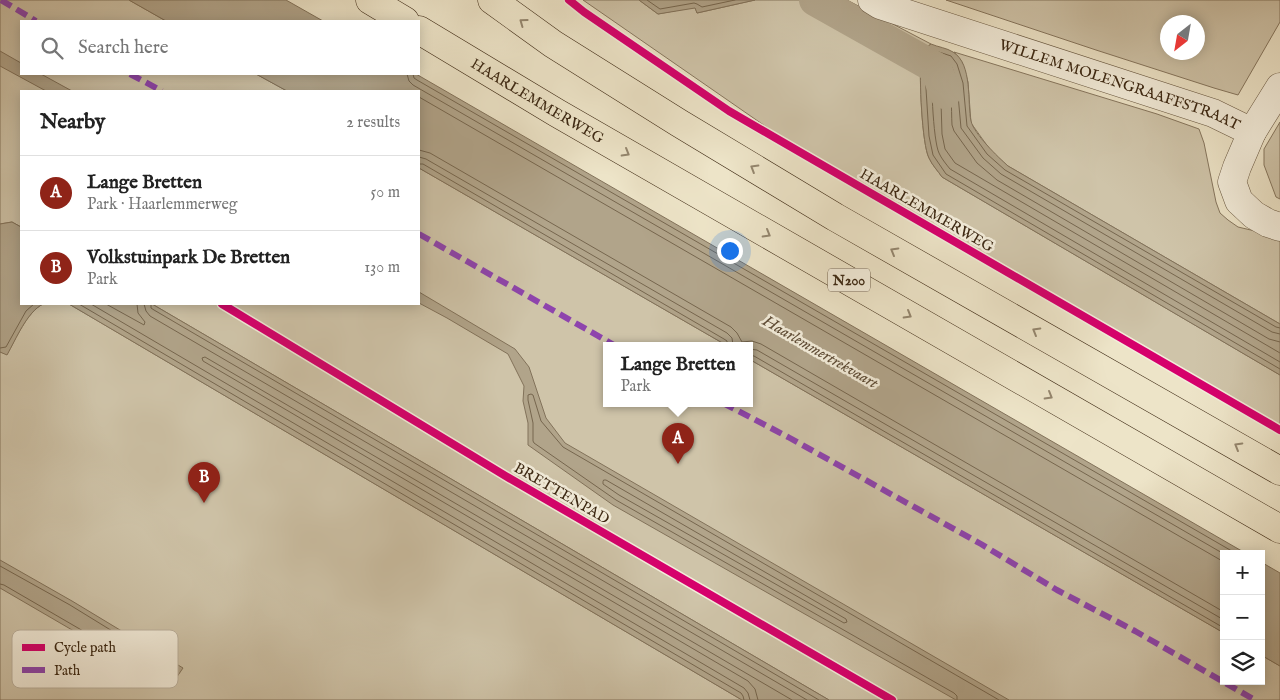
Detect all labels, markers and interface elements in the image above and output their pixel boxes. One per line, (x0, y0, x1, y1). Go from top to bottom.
north arrow (1160, 15, 1205, 60)
one-way arrow (519, 19, 528, 28)
search box (20, 20, 420, 75)
icon: search (38, 34, 66, 62)
street label: WILLEM MOLENGRAAFFSTRAAT (997, 35, 1243, 135)
text: Search here (78, 36, 169, 60)
street label: HAARLEMMERWEG (467, 54, 607, 148)
text: Nearby (40, 109, 105, 136)
text: 2 results (346, 113, 400, 133)
one-way arrow (621, 146, 630, 156)
street label: HAARLEMMERWEG (856, 164, 997, 257)
one-way arrow (751, 165, 760, 175)
text: Lange Bretten (87, 171, 202, 195)
text: A (51, 183, 61, 203)
text: 50 m (371, 183, 400, 203)
text: Park · Haarlemmerweg (87, 195, 237, 215)
one-way arrow (762, 227, 771, 237)
your location (717, 238, 743, 264)
text: Volkstuinpark De Bretten (87, 246, 290, 270)
one-way arrow (891, 247, 900, 257)
text: B (51, 258, 61, 278)
text: 130 m (364, 258, 400, 278)
road number: N200 (828, 268, 870, 292)
text: Park (87, 270, 117, 290)
one-way arrow (903, 308, 912, 318)
water label: Haarlemmertrekvaart (758, 311, 882, 394)
one-way arrow (1032, 328, 1041, 338)
popup (603, 342, 753, 407)
text: Lange Bretten (620, 353, 736, 377)
text: Park (620, 377, 651, 397)
one-way arrow (1043, 389, 1052, 399)
pin: A (662, 423, 694, 464)
one-way arrow (1234, 443, 1243, 453)
street label: BRETTENPAD (510, 458, 613, 529)
pin: B (188, 462, 220, 503)
map controls (1220, 550, 1265, 685)
button: + (1220, 550, 1265, 595)
button: − (1220, 595, 1265, 640)
legend (12, 630, 178, 688)
text: Cycle path (54, 639, 116, 657)
button: layers (1220, 640, 1265, 685)
text: Path (54, 662, 81, 680)

